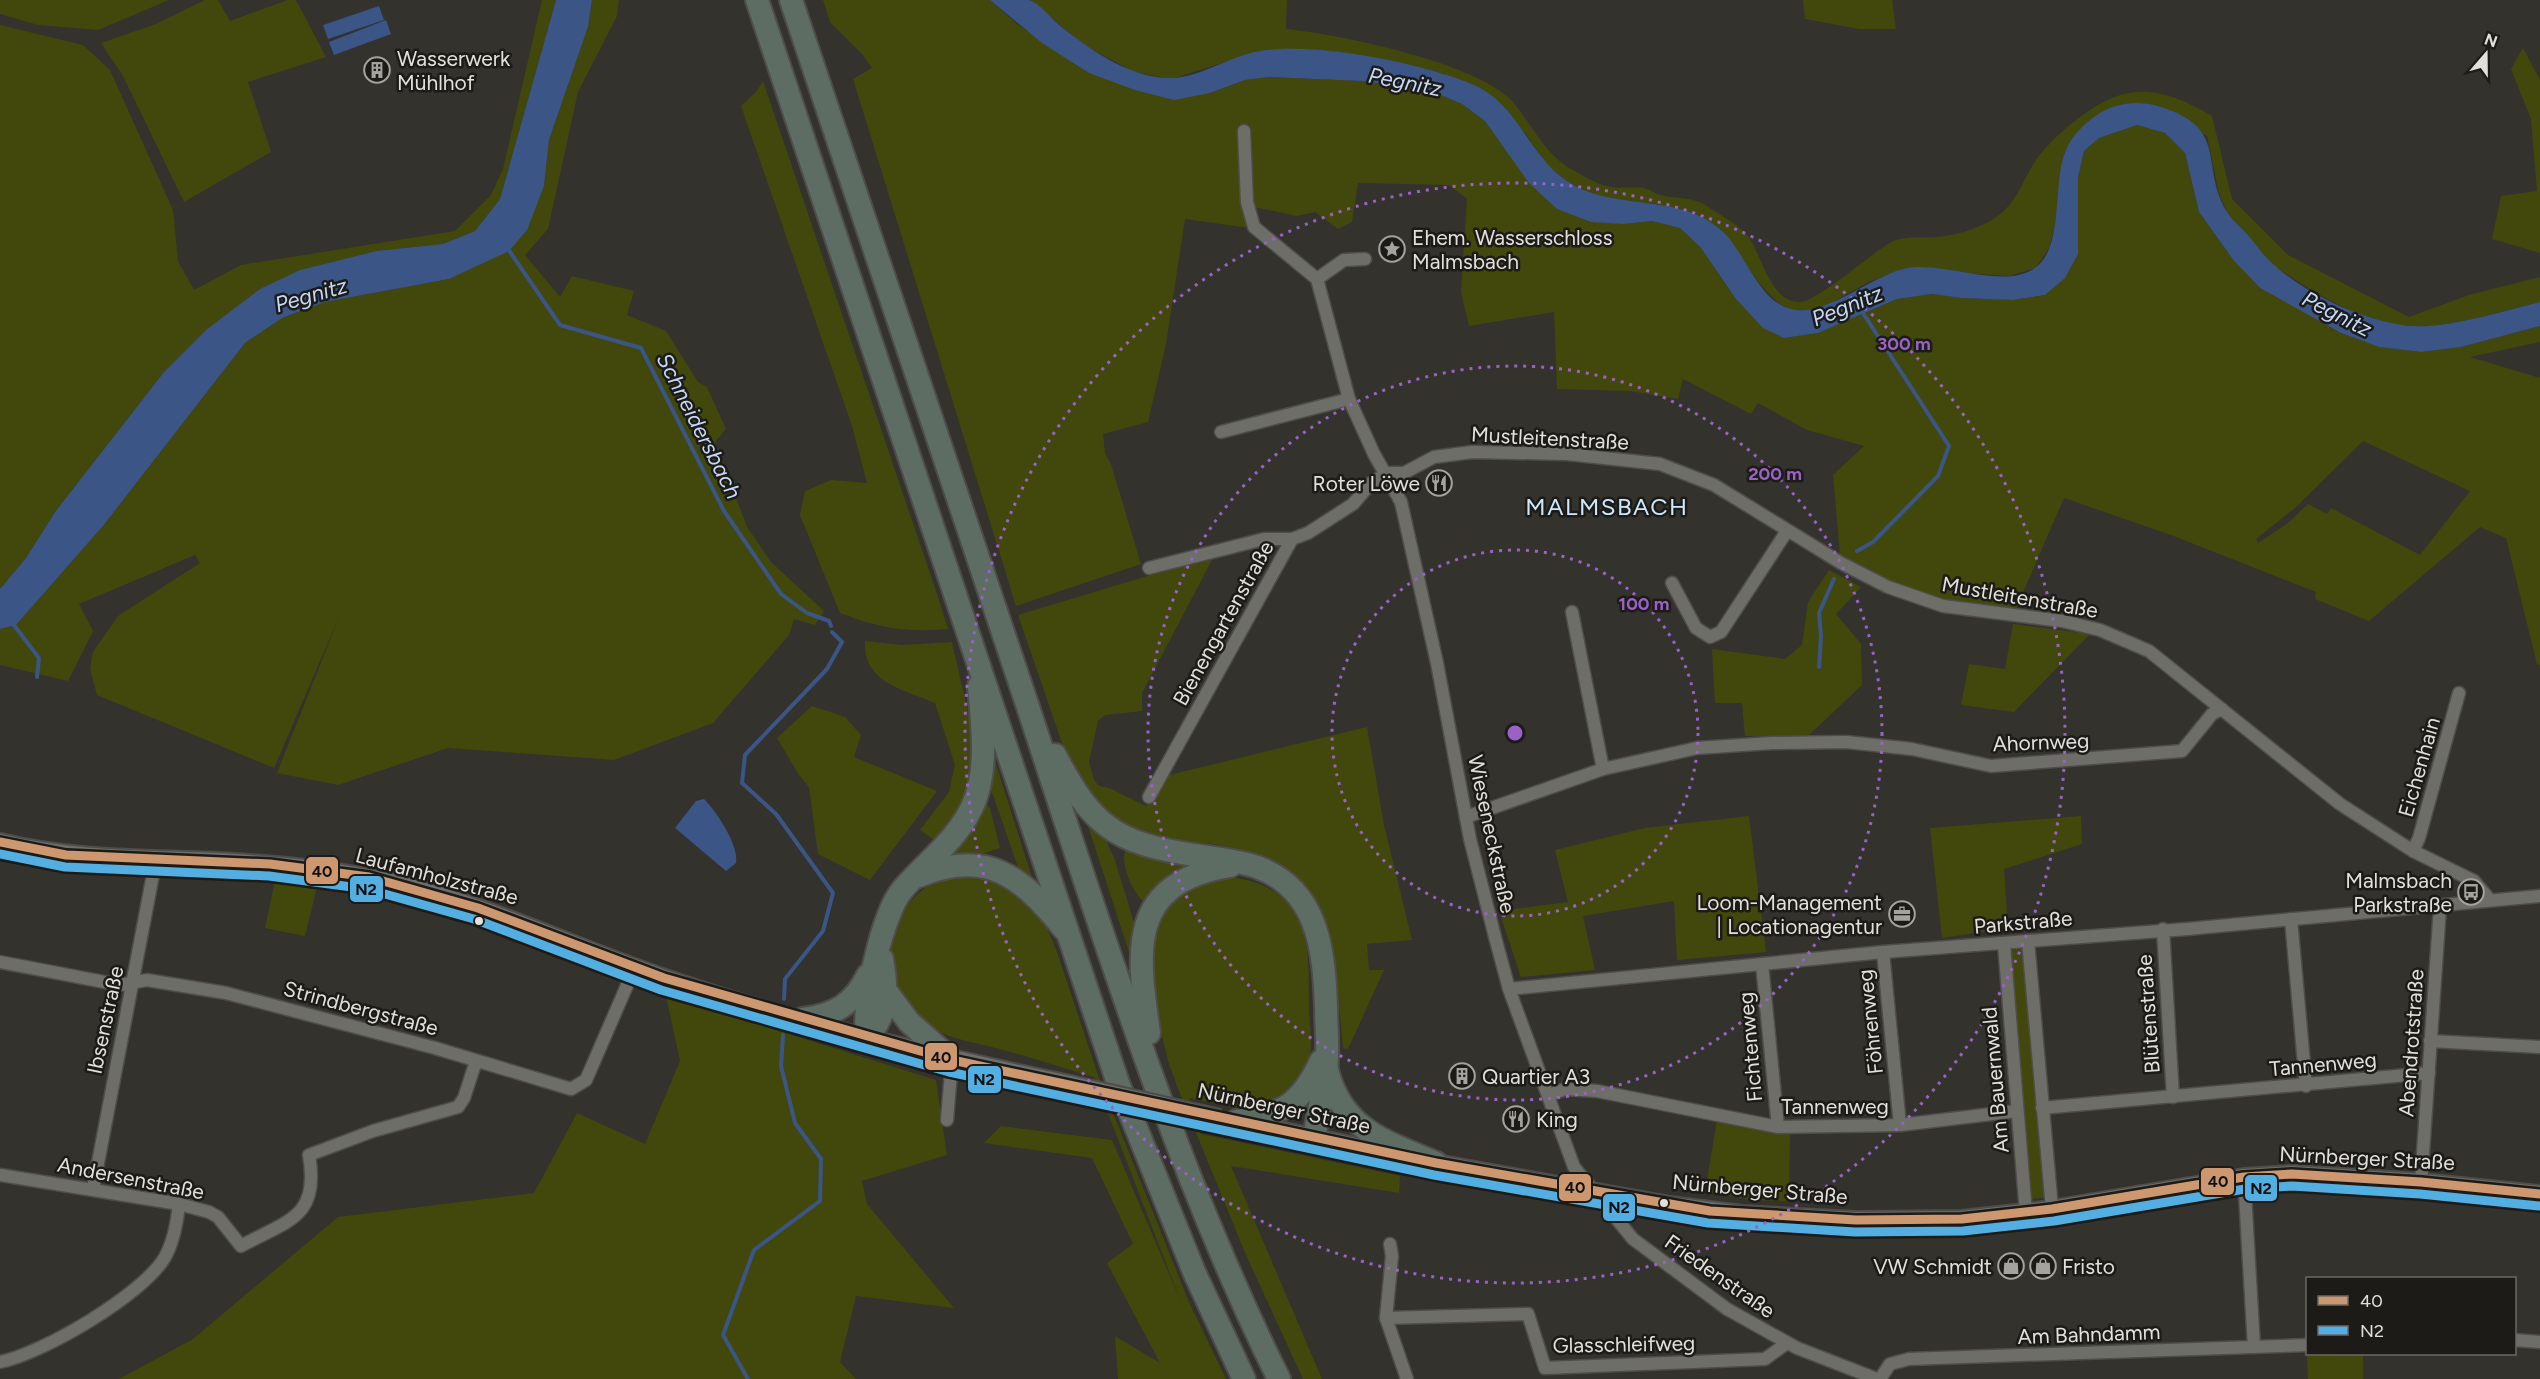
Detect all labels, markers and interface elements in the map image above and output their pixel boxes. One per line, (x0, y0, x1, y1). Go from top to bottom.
north arrow (2456, 24, 2516, 84)
text: N (2482, 29, 2500, 51)
place label: Wasserwerk Mühlhof (397, 46, 511, 95)
building icon: Wasserwerk Mühlhof (362, 55, 392, 85)
water label: Pegnitz (1366, 62, 1444, 102)
place label: Ehem. Wasserschloss Malmsbach (1412, 225, 1612, 274)
place icon: Ehem. Wasserschloss Malmsbach (1377, 234, 1407, 264)
water label: Pegnitz (272, 272, 351, 318)
water label: Pegnitz (1808, 280, 1887, 332)
water label: Pegnitz (2298, 285, 2376, 343)
text: 300 m (1877, 333, 1931, 355)
water label: Schneidersbach (651, 349, 747, 503)
street label: Mustleitenstraße (1470, 421, 1630, 455)
text: 200 m (1748, 463, 1802, 485)
restaurant icon: Roter Löwe (1424, 468, 1454, 498)
place label: Roter Löwe (1313, 471, 1420, 496)
district label: MALMSBACH (1525, 492, 1689, 521)
street label: Bienengartenstraße (1167, 536, 1279, 710)
street label: Mustleitenstraße (1940, 571, 2100, 623)
text: 100 m (1619, 593, 1669, 615)
street label: Eichenhain (2393, 714, 2445, 820)
centre of rings (1505, 723, 1525, 743)
street label: Ahornweg (1992, 728, 2090, 756)
street label: Wieseneckstraße (1463, 752, 1521, 916)
street label: Laufamholzstraße (353, 842, 521, 910)
line badge: 40 (305, 856, 339, 885)
text: 40 (312, 862, 332, 881)
place label: Malmsbach Parkstraße (2345, 868, 2452, 917)
line badge: N2 (349, 875, 384, 903)
bus stop icon: Malmsbach Parkstraße (2456, 877, 2486, 907)
text: N2 (355, 880, 377, 899)
place label: Loom-Management | Locationagentur (1696, 890, 1882, 939)
office icon: Loom-Management | Locationagentur (1887, 899, 1917, 929)
street label: Parkstraße (1973, 905, 2073, 939)
unlabelled marker (473, 915, 485, 927)
street label: Blütenstraße (2131, 954, 2165, 1074)
street label: Ibsenstraße (81, 964, 129, 1076)
street label: Föhrenweg (1852, 968, 1888, 1076)
street label: Abendrotstraße (2393, 968, 2429, 1118)
street label: Strindbergstraße (281, 975, 441, 1041)
street label: Fichtenweg (1733, 991, 1767, 1103)
street label: Am Bauernwald (1976, 1006, 2014, 1154)
line badge: 40 (924, 1042, 958, 1071)
street label: Tannenweg (2268, 1047, 2378, 1081)
text: 40 (931, 1048, 951, 1067)
building icon: Quartier A3 (1447, 1061, 1477, 1091)
place label: Quartier A3 (1482, 1064, 1590, 1089)
line badge: N2 (967, 1065, 1002, 1094)
text: N2 (973, 1070, 995, 1089)
street label: Nürnberger Straße (1195, 1078, 1373, 1138)
street label: Tannenweg (1781, 1094, 1889, 1119)
restaurant icon: King (1501, 1104, 1531, 1134)
place label: King (1536, 1107, 1578, 1132)
street label: Nürnberger Straße (2279, 1141, 2455, 1175)
street label: Andersenstraße (56, 1152, 206, 1204)
line badge: 40 (2200, 1167, 2235, 1196)
street label: Nürnberger Straße (1671, 1169, 1849, 1209)
text: 40 (2208, 1172, 2228, 1191)
line badge: 40 (1558, 1173, 1592, 1202)
line badge: N2 (2244, 1174, 2278, 1202)
text: 40 (1565, 1178, 1585, 1197)
text: N2 (2250, 1179, 2272, 1198)
line badge: N2 (1602, 1193, 1636, 1222)
unlabelled marker (1658, 1197, 1670, 1209)
text: N2 (1608, 1198, 1630, 1217)
street label: Friedenstraße (1660, 1229, 1780, 1323)
shop icon: VW Schmidt (1996, 1251, 2026, 1281)
shop icon: Fristo (2028, 1251, 2058, 1281)
place label: VW Schmidt (1873, 1254, 1992, 1279)
place label: Fristo (2062, 1254, 2115, 1279)
legend (2306, 1277, 2516, 1355)
text: 40 (2360, 1290, 2383, 1312)
street label: Am Bahndamm (2017, 1319, 2161, 1349)
text: N2 (2360, 1320, 2384, 1342)
street label: Glasschleifweg (1552, 1330, 1696, 1358)

